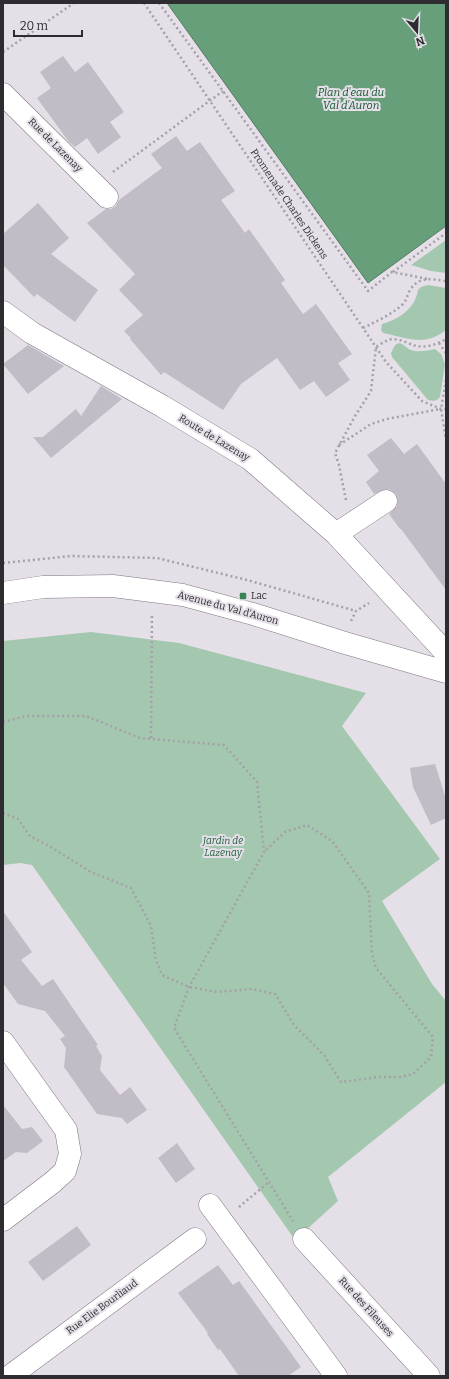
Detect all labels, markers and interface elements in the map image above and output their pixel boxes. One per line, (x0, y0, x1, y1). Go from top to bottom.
scale bar (14, 12, 82, 38)
north arrow (397, 12, 437, 52)
text: 20 m (20, 19, 49, 33)
text: N (413, 33, 426, 49)
water label: Plan d'eau du Val d'Auron (318, 86, 384, 112)
street label: Rue de Lazenay (26, 116, 85, 175)
street label: Promenade Charles Dickens (248, 147, 330, 261)
street label: Route de Lazenay (176, 412, 252, 464)
street label: Avenue du Val d'Auron (176, 589, 280, 627)
place label: Lac (251, 590, 267, 602)
marker: Lac (238, 591, 248, 601)
park label: Jardin de Lazenay (202, 835, 243, 859)
street label: Rue des Fileuses (336, 1275, 396, 1340)
street label: Rue Elie Bourliaud (64, 1277, 140, 1337)

